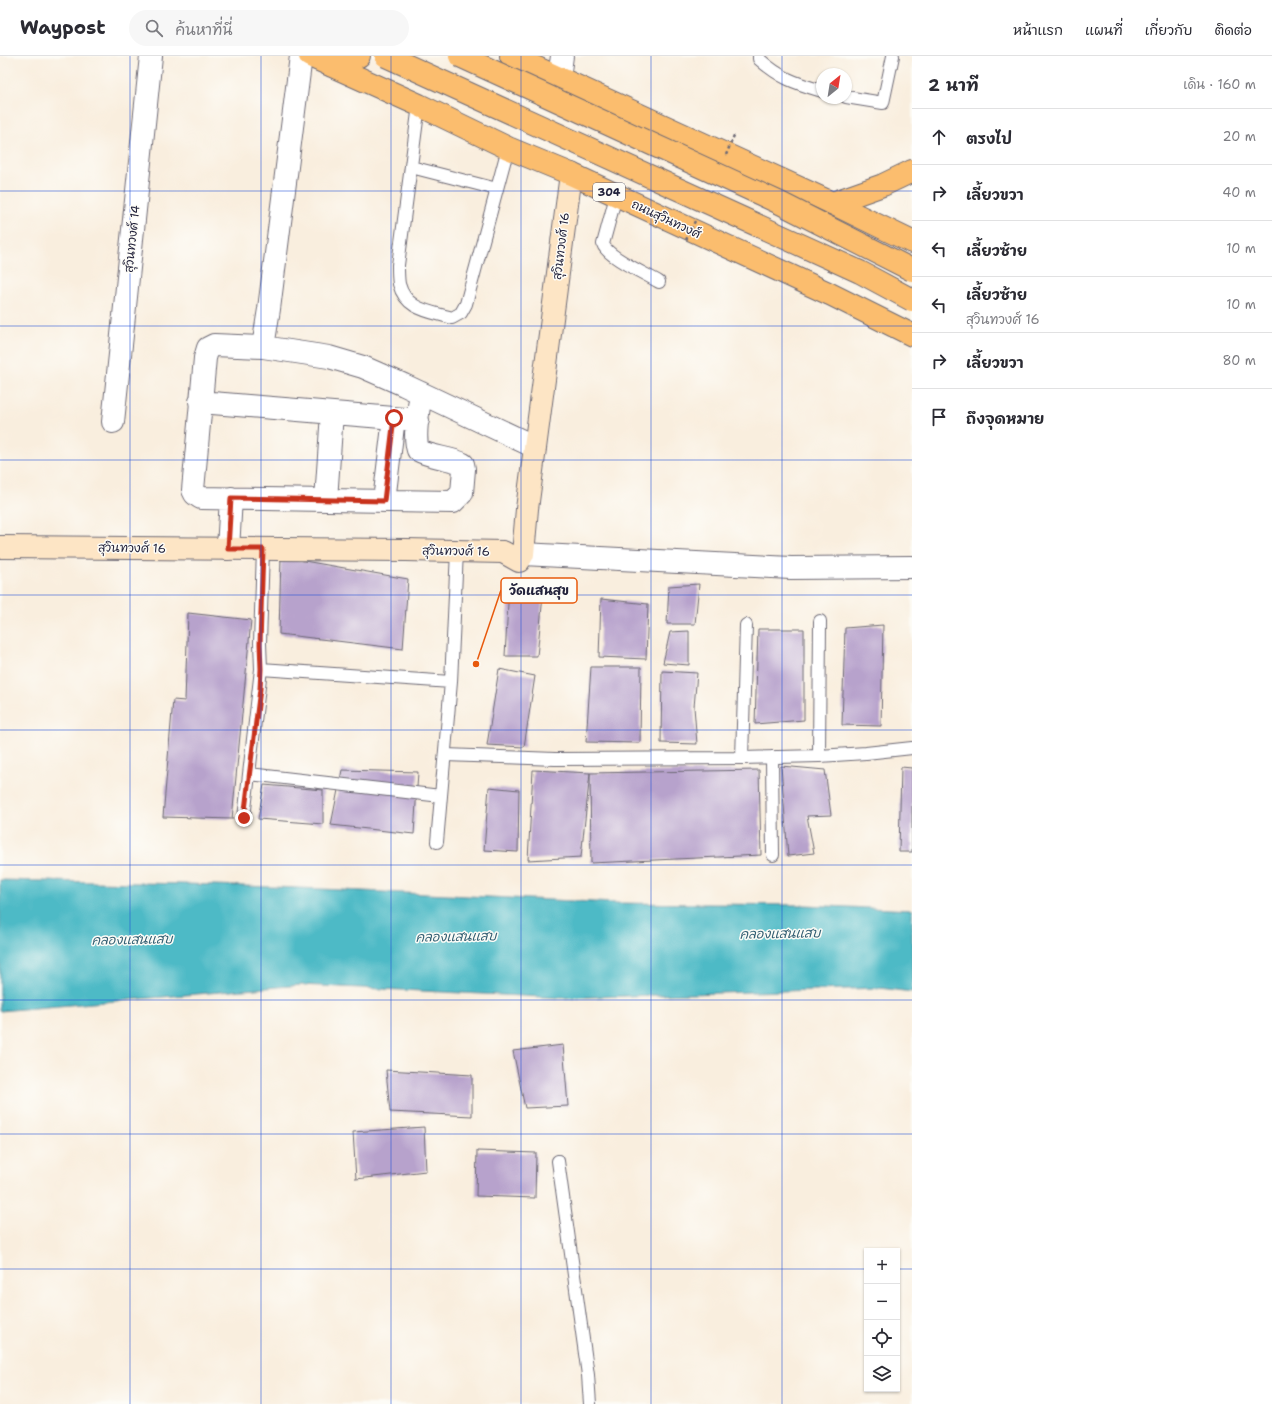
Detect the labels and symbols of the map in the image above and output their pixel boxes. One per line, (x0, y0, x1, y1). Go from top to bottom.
north arrow (816, 68, 852, 104)
road number: 304 (593, 183, 625, 201)
street label: ถนนสุวินทวงศ์ (629, 196, 704, 243)
street label: สุวินทวงศ์ 14 (121, 204, 144, 274)
street label: สุวินทวงศ์ 16 (549, 211, 574, 281)
route start (385, 409, 403, 427)
street label: สุวินทวงศ์ 16 (98, 539, 166, 558)
street label: สุวินทวงศ์ 16 (422, 542, 490, 561)
callout: วัดแสนสุข (501, 578, 577, 603)
text: วัดแสนสุข (509, 582, 569, 600)
route end (235, 809, 253, 827)
water label: คลองแสนแสบ (739, 924, 822, 943)
water label: คลองแสนแสบ (415, 927, 498, 946)
water label: คลองแสนแสบ (91, 930, 174, 949)

